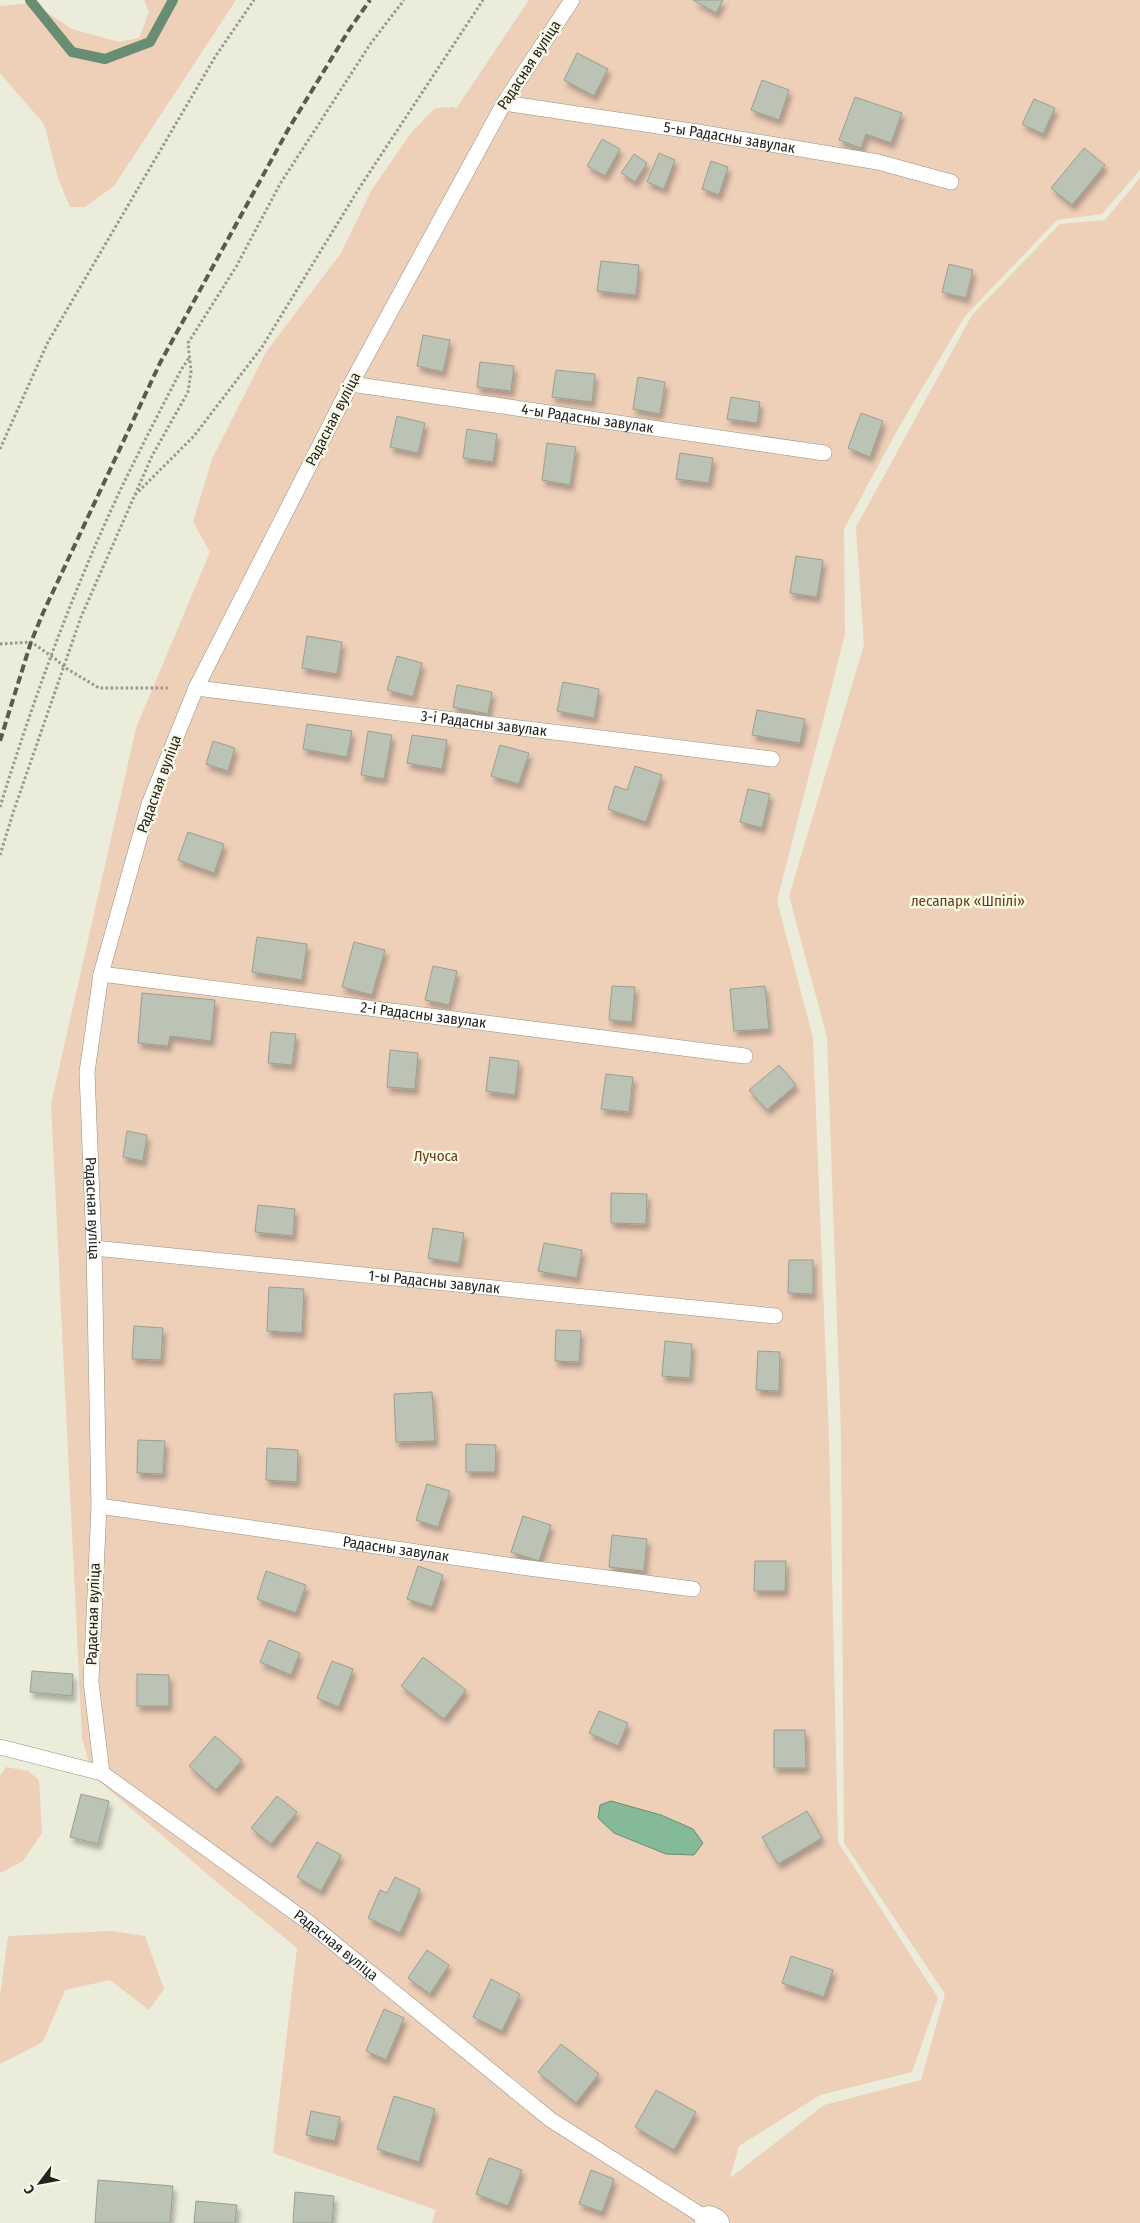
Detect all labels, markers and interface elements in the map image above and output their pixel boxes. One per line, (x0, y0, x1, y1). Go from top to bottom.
street label: Радасная вуліца (493, 17, 565, 113)
street label: 5-ы Радасны завулак (662, 118, 797, 157)
street label: Радасная вуліца (302, 369, 364, 469)
street label: 4-ы Радасны завулак (520, 400, 655, 437)
street label: 3-і Радасны завулак (420, 707, 548, 740)
street label: Радасная вуліца (133, 733, 185, 835)
park label: лесапарк «Шпілі» (911, 892, 1025, 910)
street label: 2-і Радасны завулак (359, 998, 487, 1032)
park label: Лучоса (414, 1147, 458, 1165)
street label: Радасная вуліца (81, 1157, 103, 1260)
street label: 1-ы Радасны завулак (368, 1266, 501, 1297)
street label: Радасны завулак (342, 1532, 450, 1565)
street label: Радасная вуліца (82, 1562, 104, 1666)
street label: Радасная вуліца (291, 1906, 382, 1984)
north arrow (15, 2158, 65, 2208)
text: С (20, 2181, 39, 2197)

